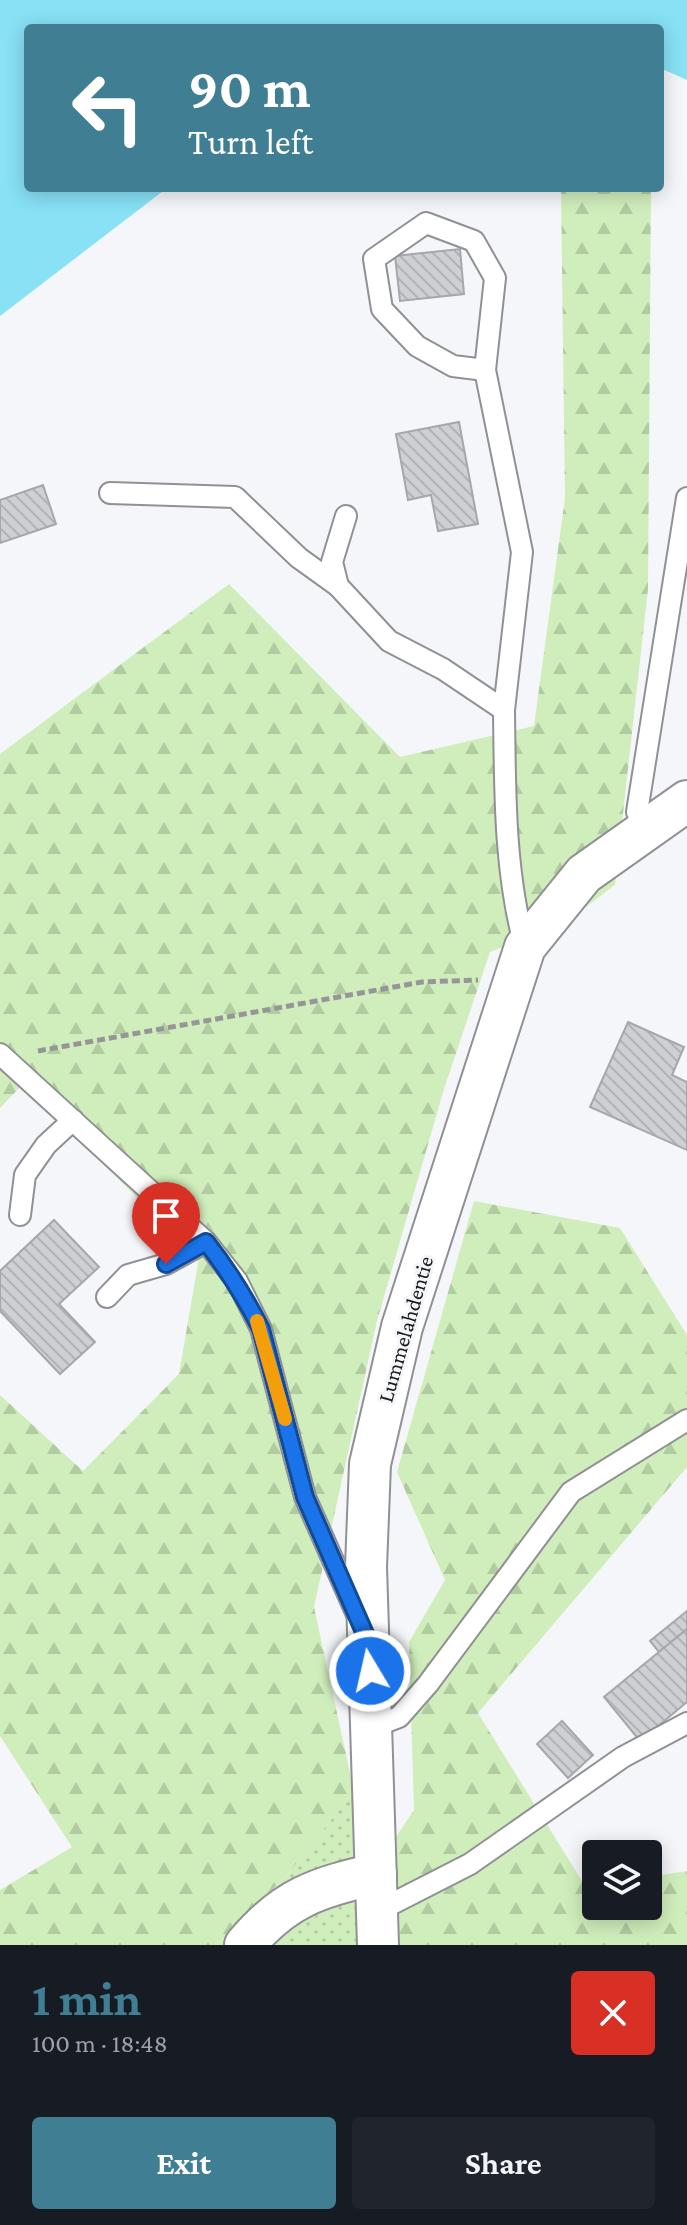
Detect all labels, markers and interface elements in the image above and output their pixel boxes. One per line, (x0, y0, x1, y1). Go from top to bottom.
icon: left (56, 56, 160, 160)
text: 90 m (188, 57, 311, 119)
text: Turn left (188, 122, 313, 162)
pin (132, 1182, 200, 1264)
icon: arrive (144, 1194, 188, 1238)
street label: Lummelahdentie (373, 1253, 438, 1405)
position arrow (328, 1629, 412, 1713)
map controls (582, 1840, 662, 1920)
button: layers (582, 1840, 662, 1920)
button: close (571, 1971, 655, 2055)
text: 1 min (32, 1972, 141, 2025)
text: 100 m · 18:48 (32, 2029, 168, 2058)
button: Exit (32, 2117, 336, 2209)
button: Share (352, 2117, 655, 2209)

